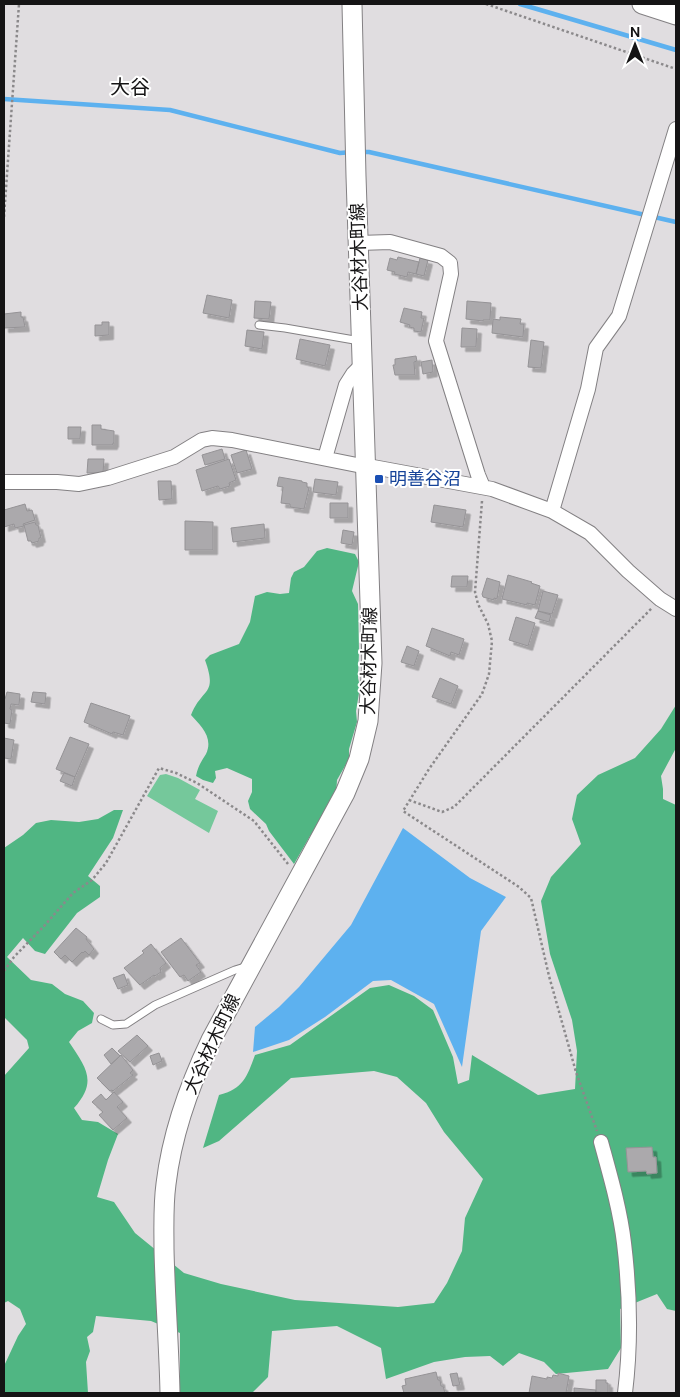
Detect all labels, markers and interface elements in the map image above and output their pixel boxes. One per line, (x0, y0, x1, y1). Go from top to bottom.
north arrow (610, 20, 660, 70)
text: N (630, 23, 640, 41)
district label: 大谷 (110, 74, 150, 100)
street label: 大谷材木町線 (345, 203, 373, 311)
place label: 明善谷沼 (389, 467, 461, 491)
marker: 明善谷沼 (373, 473, 385, 485)
street label: 大谷材木町線 (356, 607, 382, 715)
street label: 大谷材木町線 (178, 990, 246, 1098)

